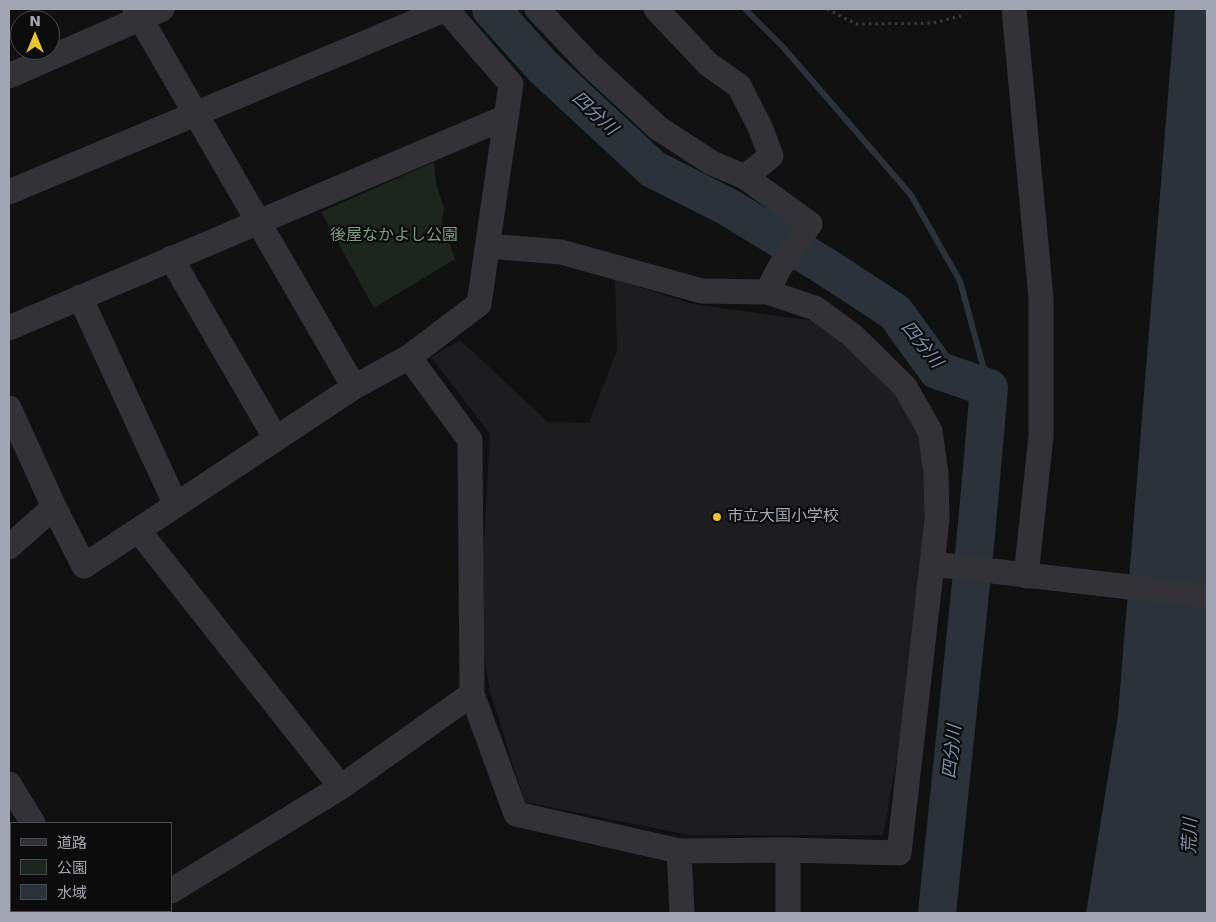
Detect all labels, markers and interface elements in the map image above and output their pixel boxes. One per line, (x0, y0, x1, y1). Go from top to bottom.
north arrow (10, 10, 60, 60)
text: N (29, 13, 41, 29)
water label: 四分川 (567, 88, 621, 140)
park label: 後屋なかよし公園 (330, 226, 458, 246)
water label: 四分川 (896, 317, 946, 373)
place label: 市立大国小学校 (727, 507, 839, 527)
marker: 市立大国小学校 (711, 511, 723, 523)
water label: 四分川 (939, 724, 967, 780)
water label: 荒川 (1180, 818, 1202, 854)
legend (10, 822, 172, 912)
text: 道路 (57, 834, 87, 852)
text: 公園 (57, 859, 87, 877)
text: 水域 (57, 884, 87, 902)

